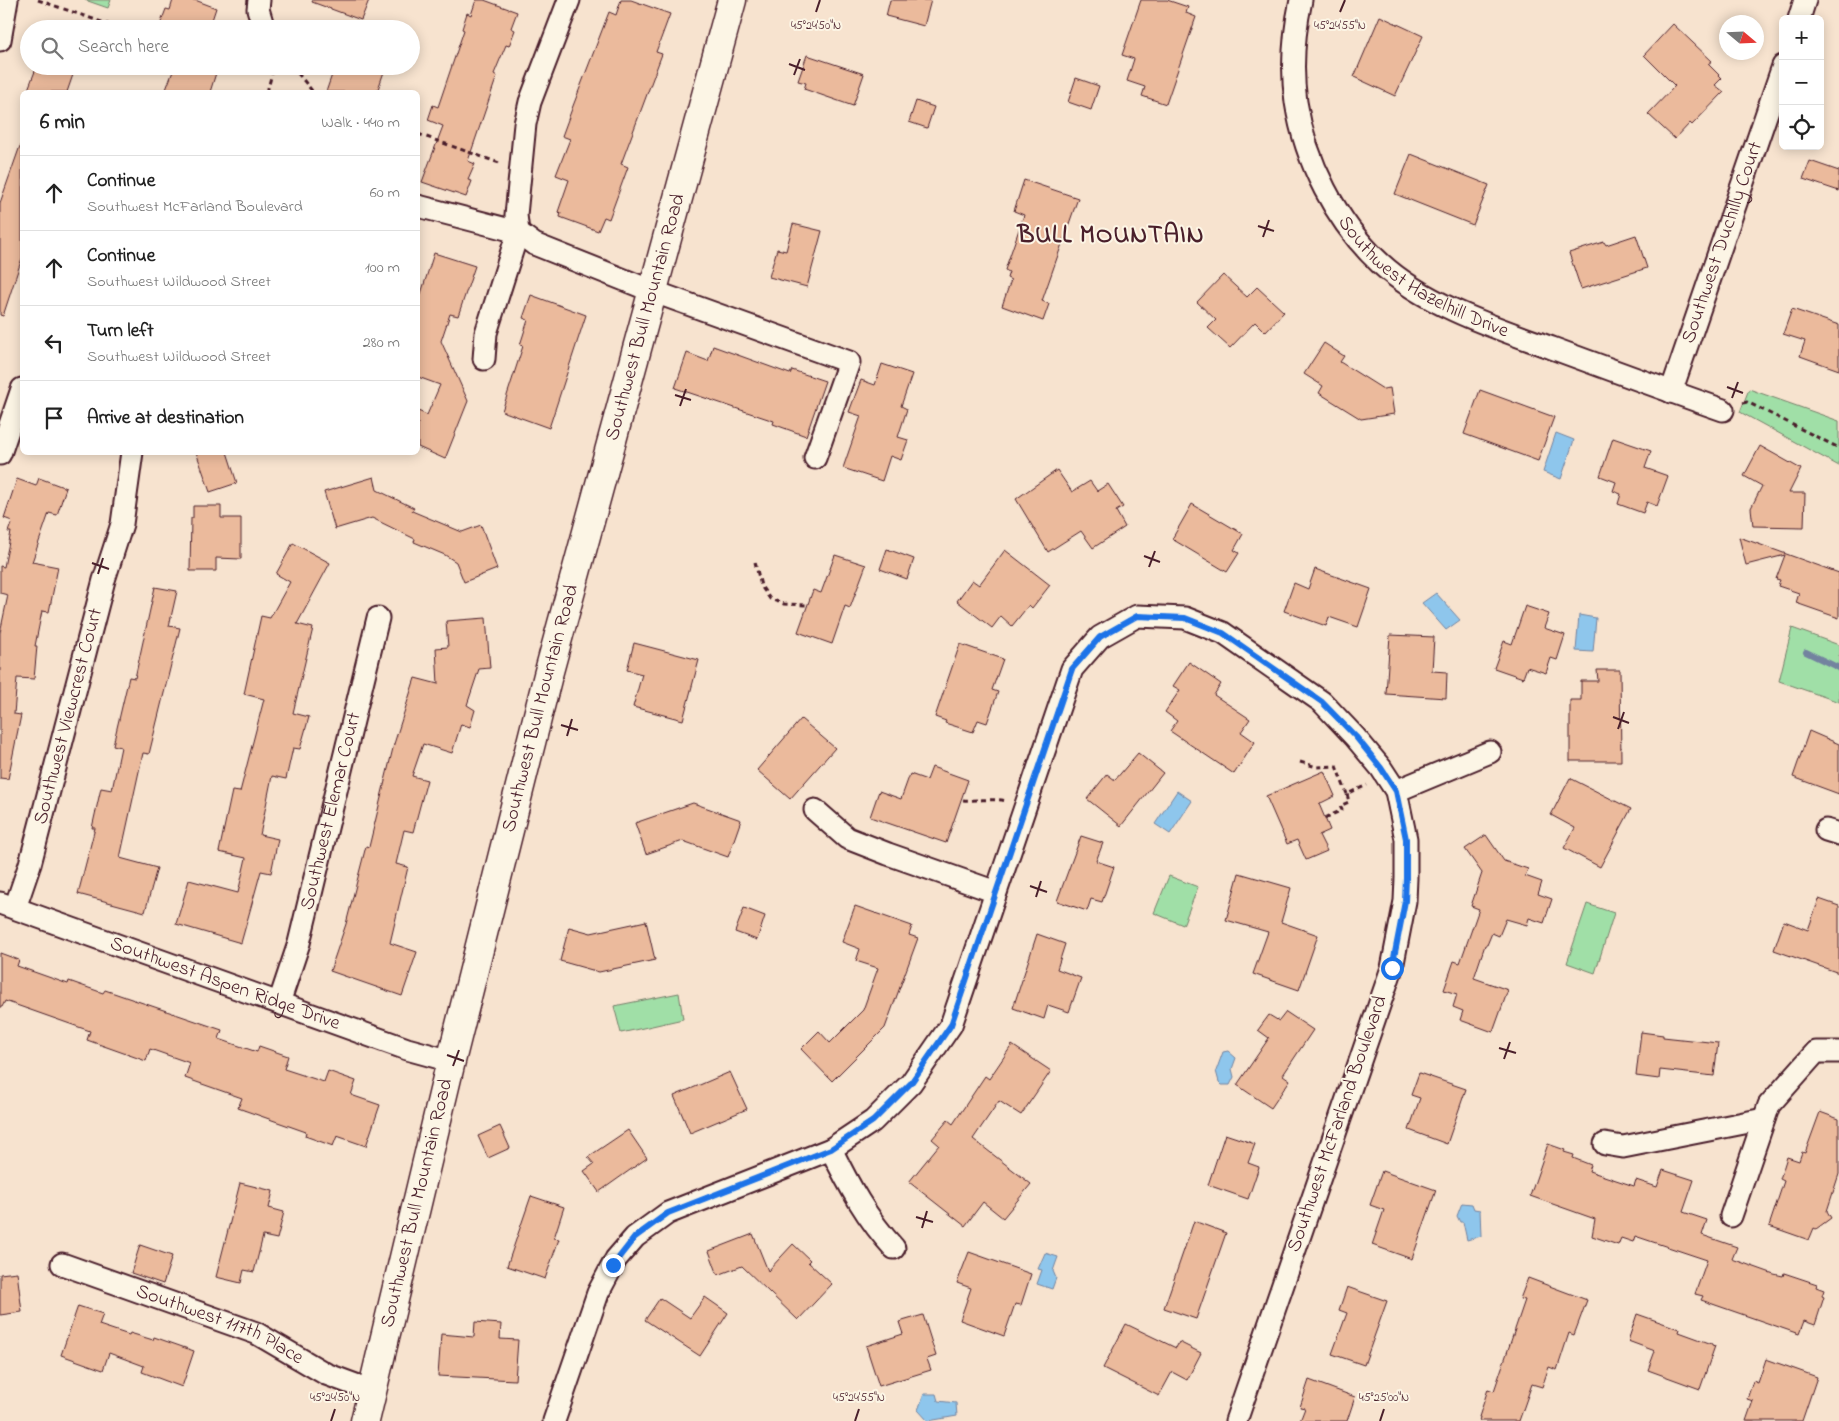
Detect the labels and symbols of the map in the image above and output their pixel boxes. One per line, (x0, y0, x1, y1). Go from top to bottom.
north arrow (1719, 15, 1764, 60)
text: 45°24'50"N (791, 17, 841, 35)
text: 45°24'55"N (1314, 17, 1366, 35)
street label: Southwest Duchilly Court (1674, 138, 1771, 347)
street label: Southwest Bull Mountain Road (598, 190, 693, 444)
street label: Southwest Hazelhill Drive (1330, 210, 1513, 346)
district label: BULL MOUNTAIN (1016, 218, 1205, 254)
street label: Southwest Bull Mountain Road (495, 581, 587, 835)
street label: Southwest Viewcrest Court (26, 605, 111, 828)
street label: Southwest Elemar Court (293, 709, 369, 913)
street label: Southwest Aspen Ridge Drive (106, 929, 344, 1038)
route start (1381, 957, 1404, 980)
street label: Southwest McFarland Boulevard (1280, 992, 1396, 1256)
street label: Southwest Bull Mountain Road (373, 1076, 461, 1330)
route end (602, 1254, 625, 1277)
street label: Southwest 117th Place (132, 1277, 309, 1372)
text: 45°24'50"N (310, 1389, 360, 1407)
text: 45°24'55"N (833, 1389, 885, 1407)
text: 45°25'00"N (1359, 1389, 1409, 1407)

